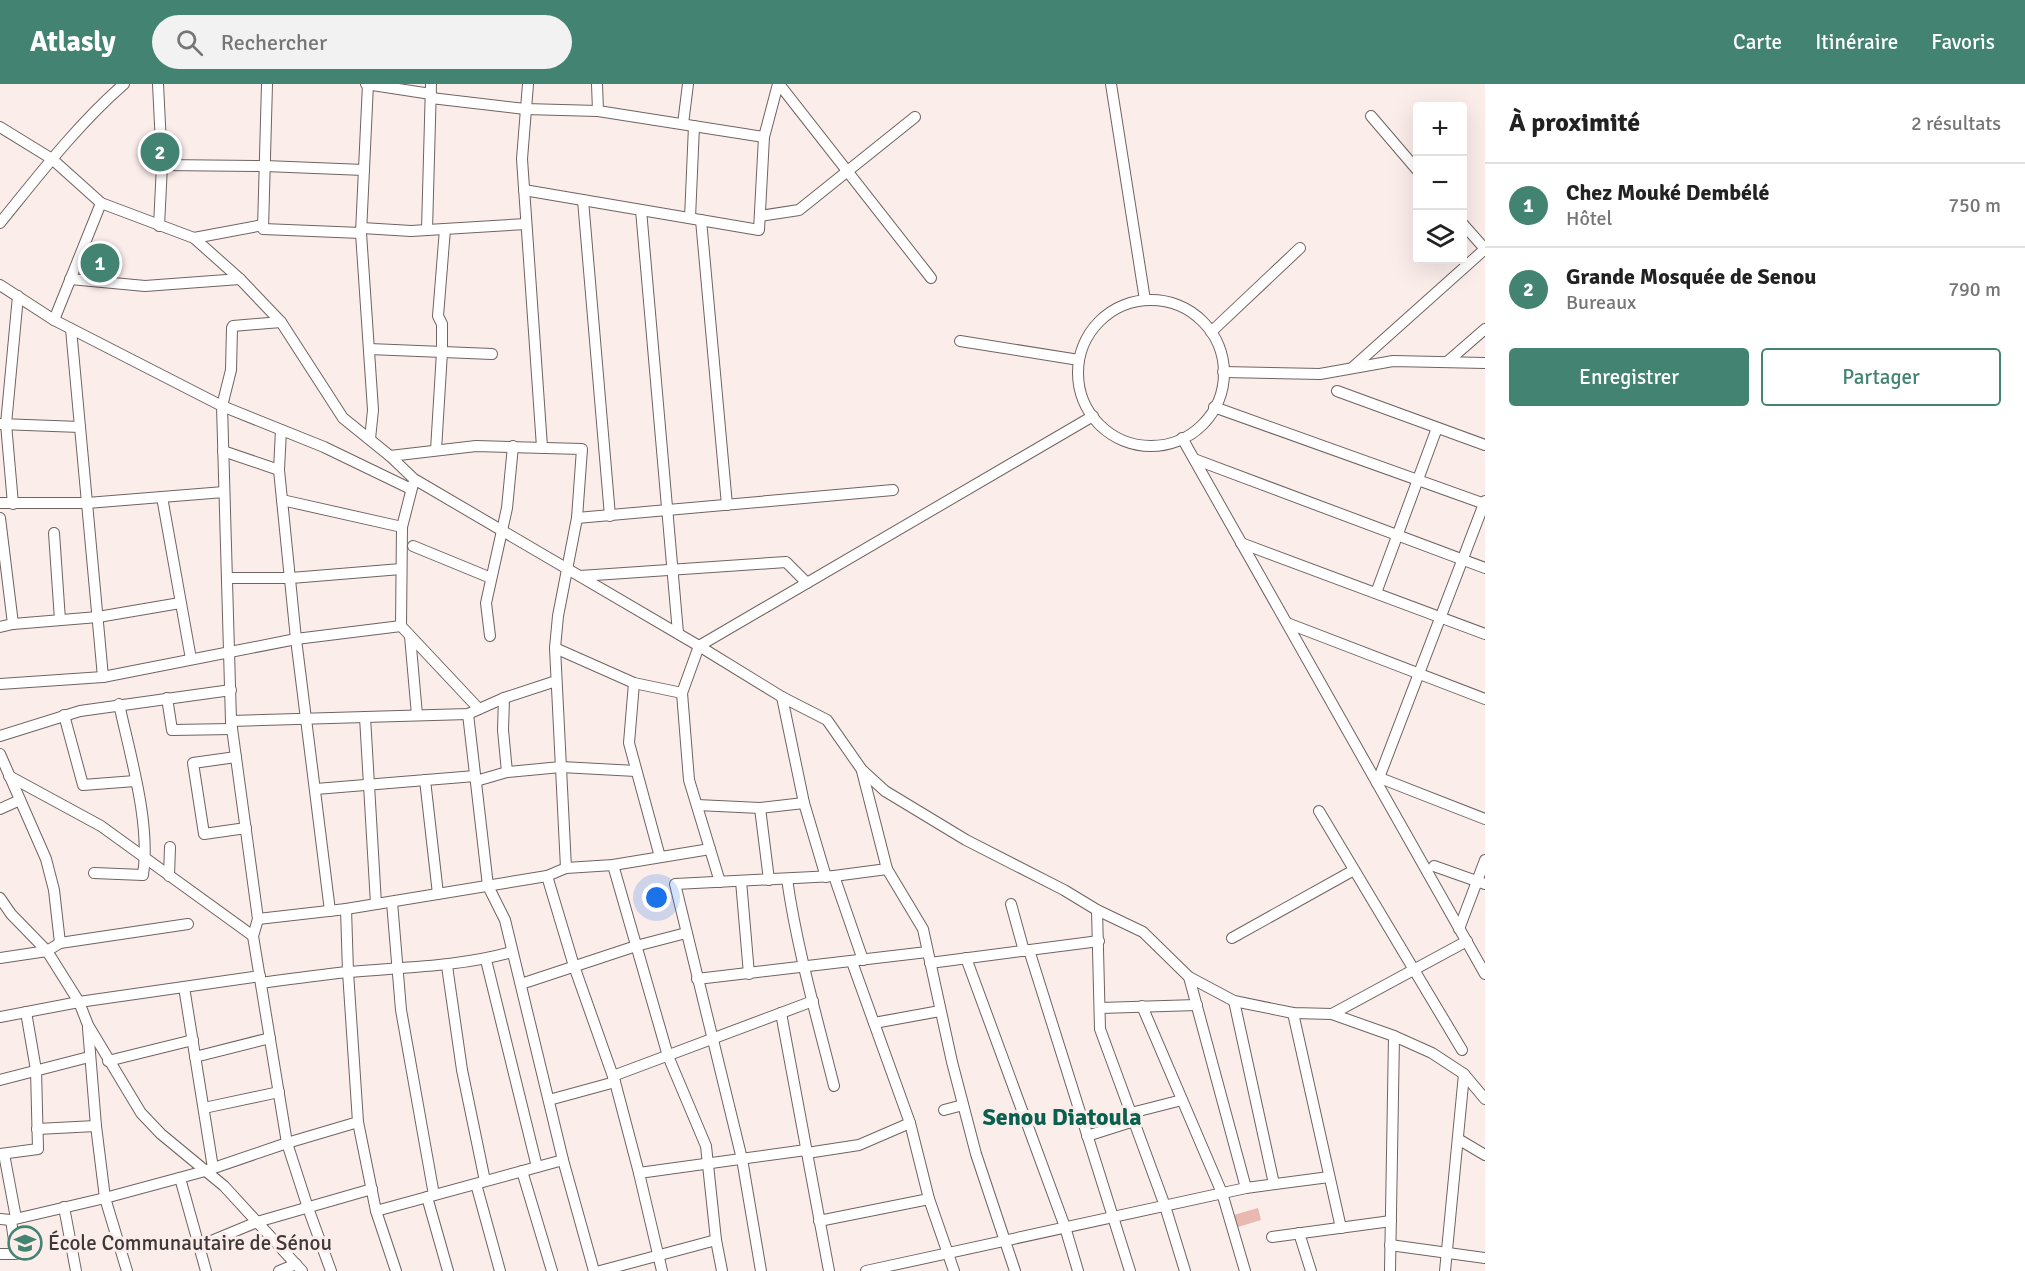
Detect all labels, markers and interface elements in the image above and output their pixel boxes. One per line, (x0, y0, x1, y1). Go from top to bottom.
search box (152, 15, 572, 69)
text: Atlasly (30, 25, 116, 59)
icon: search (173, 26, 206, 59)
text: Rechercher (221, 29, 327, 56)
text: Carte (1733, 29, 1782, 55)
text: Itinéraire (1815, 29, 1898, 55)
text: Favoris (1931, 29, 1995, 55)
map controls (1413, 102, 1467, 264)
button: + (1413, 102, 1467, 156)
text: À proximité (1509, 107, 1640, 139)
text: 2 résultats (1911, 111, 2001, 136)
pin: 2 (140, 130, 180, 174)
button: − (1413, 156, 1467, 210)
text: Chez Mouké Dembélé (1566, 179, 1769, 206)
text: 1 (1523, 193, 1534, 218)
text: 750 m (1948, 193, 2001, 218)
text: Hôtel (1566, 206, 1612, 231)
button: layers (1413, 210, 1467, 264)
pin: 1 (80, 240, 120, 285)
text: Grande Mosquée de Senou (1566, 263, 1816, 290)
text: 2 (1523, 277, 1534, 302)
text: 790 m (1948, 277, 2001, 302)
text: Bureaux (1566, 290, 1636, 315)
button: Enregistrer (1509, 348, 1749, 406)
button: Partager (1761, 348, 2001, 406)
your location (642, 883, 671, 912)
district label: Senou Diatoula (982, 1102, 1142, 1132)
school or university icon: École Communautaire de Sénou (7, 1225, 43, 1261)
place label: École Communautaire de Sénou (48, 1230, 332, 1256)

